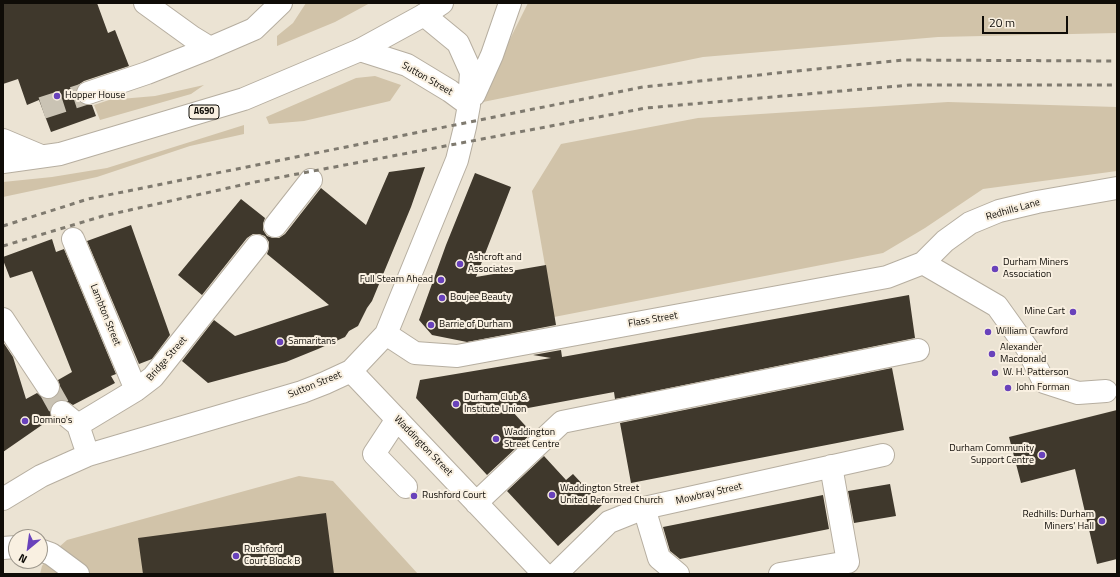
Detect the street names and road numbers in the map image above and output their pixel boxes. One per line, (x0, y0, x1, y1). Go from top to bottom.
street label: Sutton Street (400, 60, 454, 98)
road number: A690 (189, 105, 219, 119)
street label: Redhills Lane (985, 197, 1041, 223)
street label: Lambton Street (87, 282, 123, 348)
street label: Flass Street (627, 310, 679, 330)
street label: Bridge Street (144, 334, 190, 384)
street label: Sutton Street (287, 369, 343, 401)
street label: Waddington Street (391, 413, 455, 479)
street label: Mowbray Street (675, 481, 743, 507)

